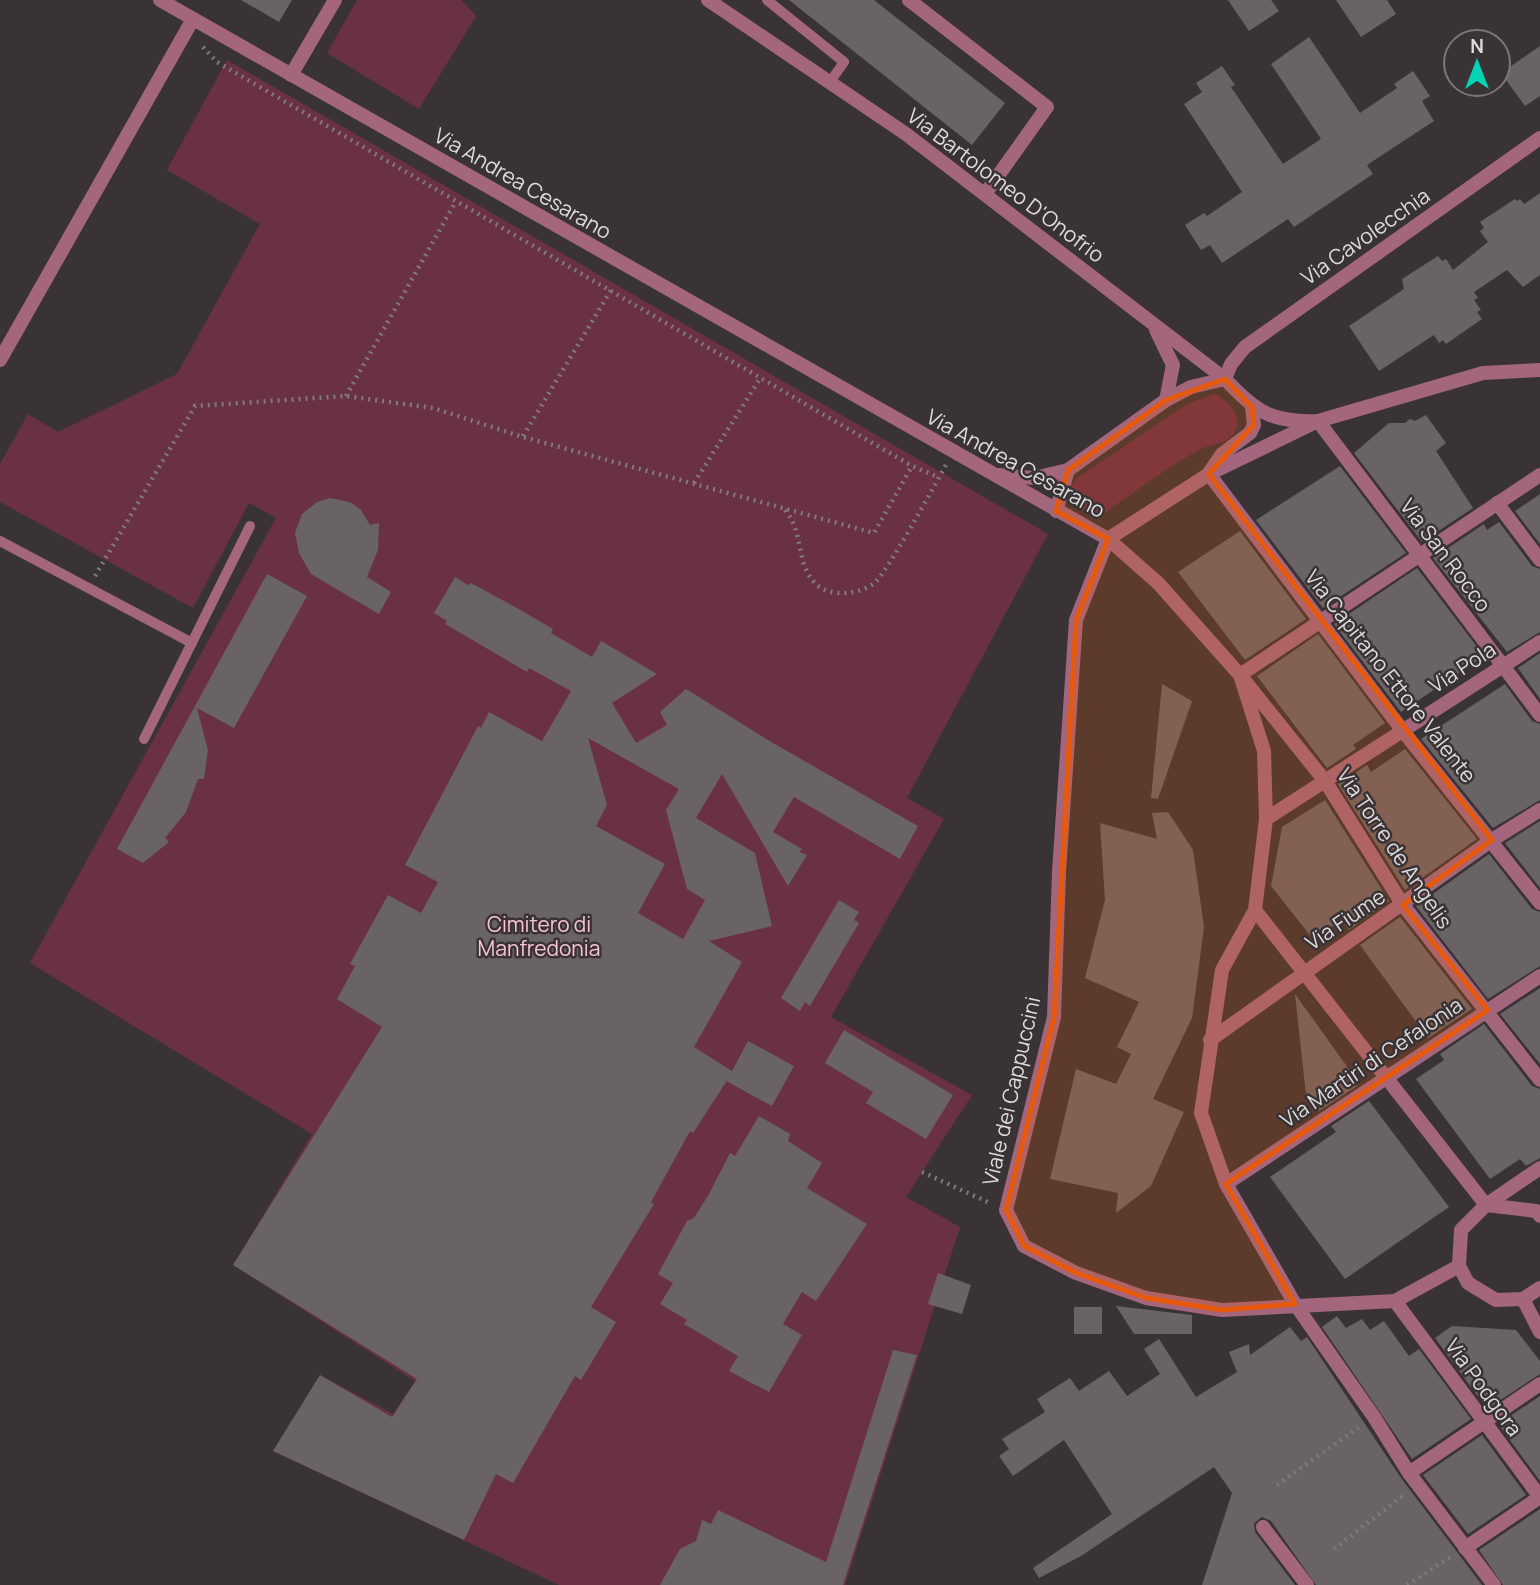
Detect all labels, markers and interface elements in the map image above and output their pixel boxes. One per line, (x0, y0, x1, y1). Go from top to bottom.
north arrow (1442, 28, 1512, 98)
text: N (1470, 33, 1484, 59)
street label: Via Bartolomeo D'Onofrio (902, 101, 1110, 269)
street label: Via Andrea Cesarano (429, 121, 617, 245)
street label: Via Cavolecchia (1295, 181, 1435, 291)
street label: Via Andrea Cesarano (922, 402, 1110, 524)
street label: Via San Rocco (1394, 493, 1498, 617)
street label: Via Capitano Ettore Valente (1299, 564, 1483, 788)
street label: Via Pola (1423, 635, 1501, 699)
street label: Via Torre de Angelis (1331, 762, 1459, 934)
street label: Via Fiume (1299, 882, 1391, 956)
park label: Cimitero di Manfredonia (478, 910, 600, 962)
street label: Via Martiri di Cefalonia (1275, 991, 1467, 1133)
street label: Viale dei Cappuccini (976, 994, 1046, 1188)
street label: Via Podgora (1439, 1333, 1529, 1441)

